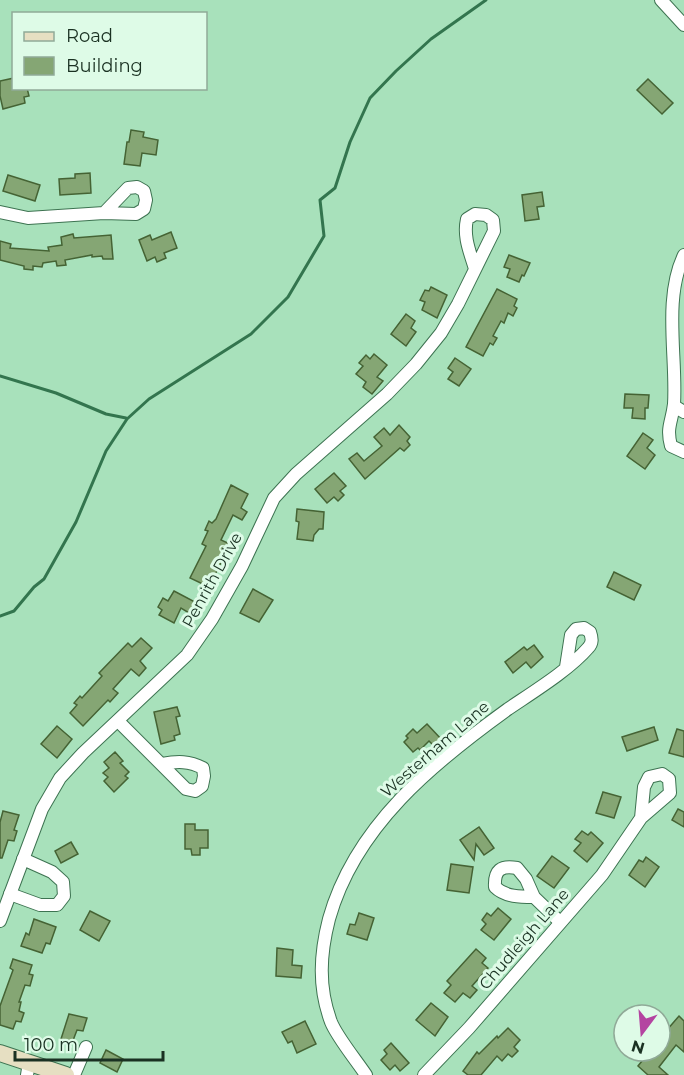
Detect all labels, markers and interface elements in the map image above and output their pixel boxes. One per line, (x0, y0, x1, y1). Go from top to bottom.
legend (12, 12, 207, 90)
text: Road (66, 25, 113, 47)
text: Building (66, 55, 143, 77)
street label: Penrith Drive (178, 529, 246, 631)
street label: Westerham Lane (377, 697, 493, 801)
street label: Chudleigh Lane (475, 885, 573, 993)
north arrow (612, 1003, 672, 1063)
scale bar (15, 1024, 164, 1062)
text: 100 m (24, 1034, 78, 1056)
text: N (629, 1036, 647, 1058)

